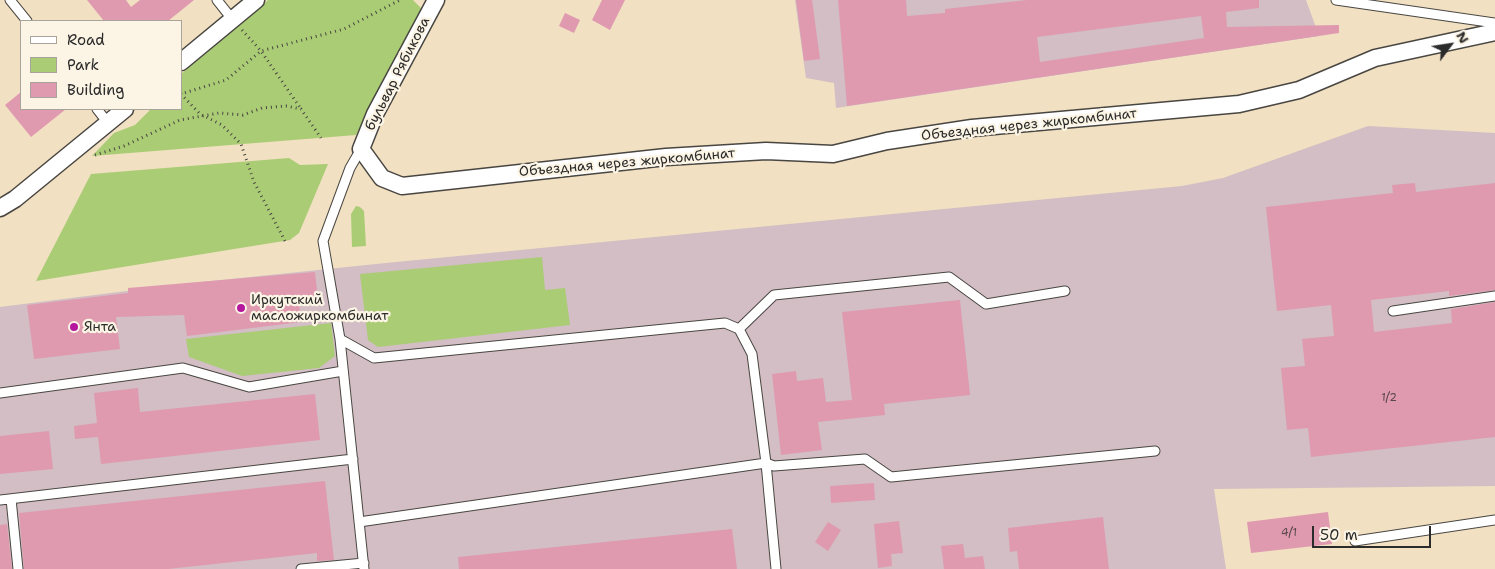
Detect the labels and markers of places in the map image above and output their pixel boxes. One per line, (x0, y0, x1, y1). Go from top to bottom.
place label: Иркутский масложиркомбинат (251, 292, 388, 324)
marker: Иркутский масложиркомбинат (235, 302, 247, 314)
place label: Янта (84, 319, 116, 335)
marker: Янта (68, 321, 80, 333)

